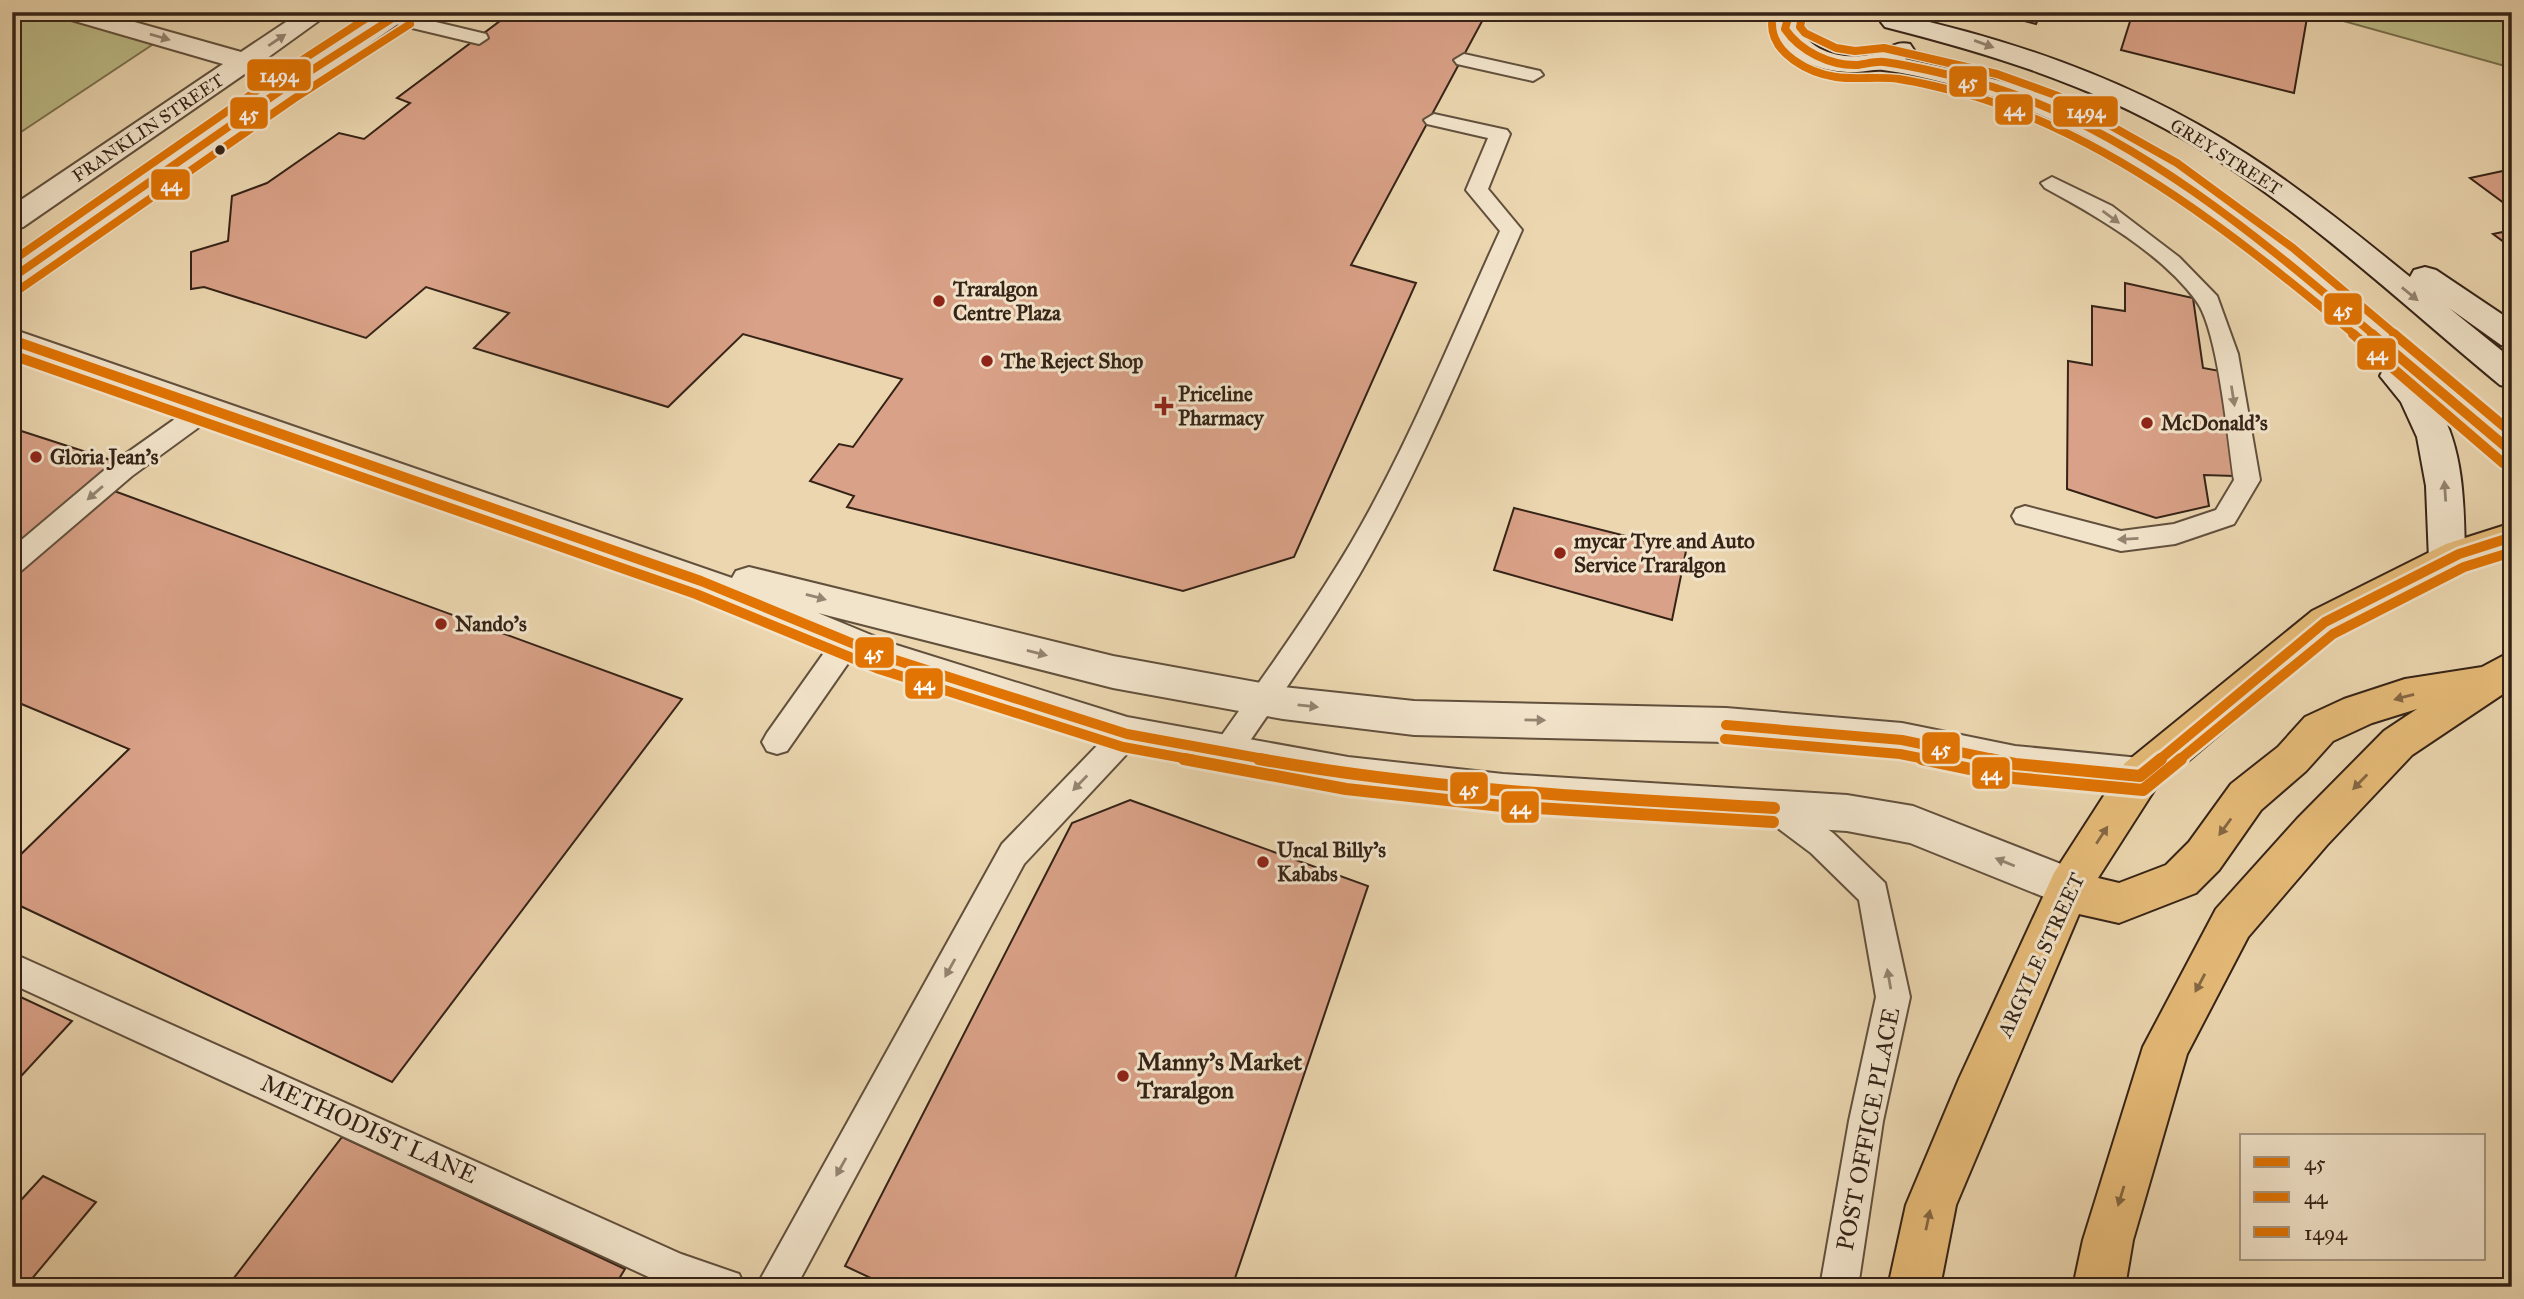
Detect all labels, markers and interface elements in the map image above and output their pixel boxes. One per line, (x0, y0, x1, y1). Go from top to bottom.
one-way arrow (150, 32, 171, 42)
one-way arrow (268, 33, 286, 47)
one-way arrow (1974, 39, 1995, 50)
line badge: 1494 (246, 58, 312, 92)
text: 1494 (260, 64, 300, 88)
line badge: 45 (1948, 65, 1988, 98)
street label: FRANKLIN STREET (68, 69, 228, 187)
text: 45 (1958, 70, 1978, 94)
line badge: 44 (1994, 93, 2034, 126)
line badge: 1494 (2052, 95, 2119, 128)
line badge: 45 (229, 96, 269, 130)
text: 44 (2003, 98, 2026, 122)
text: 1494 (2067, 100, 2107, 124)
text: 45 (239, 102, 259, 126)
street label: GREY STREET (2166, 114, 2286, 200)
unlabelled marker (213, 143, 227, 157)
line badge: 44 (150, 168, 191, 201)
text: 44 (160, 173, 183, 197)
one-way arrow (2102, 210, 2120, 224)
place label: Traralgon Centre Plaza (952, 276, 1062, 326)
one-way arrow (2400, 287, 2418, 302)
line badge: 45 (2323, 292, 2363, 326)
marker: Traralgon Centre Plaza (931, 293, 947, 309)
text: 45 (2333, 298, 2353, 322)
line badge: 44 (2356, 337, 2397, 371)
text: 44 (2366, 342, 2389, 366)
place label: The Reject Shop (1000, 348, 1144, 374)
marker: The Reject Shop (979, 353, 995, 369)
place label: Priceline Pharmacy (1178, 381, 1265, 431)
one-way arrow (2228, 385, 2239, 407)
marker: Priceline Pharmacy (1156, 398, 1172, 414)
place label: McDonald's (2161, 410, 2268, 436)
marker: McDonald's (2139, 415, 2155, 431)
place label: Gloria Jean's (50, 444, 159, 471)
marker: Gloria Jean's (28, 449, 44, 465)
one-way arrow (2440, 480, 2451, 502)
one-way arrow (86, 485, 103, 500)
place label: mycar Tyre and Auto Service Traralgon (1573, 528, 1755, 578)
one-way arrow (2117, 533, 2139, 544)
marker: mycar Tyre and Auto Service Traralgon (1552, 545, 1568, 561)
one-way arrow (806, 592, 828, 603)
place label: Nando's (455, 611, 527, 637)
marker: Nando's (433, 616, 449, 632)
line badge: 45 (854, 636, 895, 669)
text: 45 (864, 641, 884, 665)
one-way arrow (1026, 648, 1048, 659)
line badge: 44 (904, 667, 944, 700)
text: 44 (913, 672, 936, 696)
one-way arrow (2393, 692, 2414, 702)
one-way arrow (1297, 701, 1319, 712)
one-way arrow (1524, 715, 1546, 726)
line badge: 45 (1921, 731, 1961, 765)
text: 45 (1931, 737, 1951, 761)
line badge: 44 (1971, 756, 2011, 790)
text: 44 (1980, 762, 2003, 786)
line badge: 45 (1449, 771, 1489, 805)
one-way arrow (2352, 773, 2369, 790)
one-way arrow (1073, 774, 1089, 791)
text: 45 (1459, 777, 1479, 801)
line badge: 44 (1500, 790, 1540, 824)
text: 44 (1509, 796, 1532, 820)
one-way arrow (2218, 818, 2232, 836)
one-way arrow (2096, 826, 2109, 845)
place label: Uncal Billy's Kababs (1277, 837, 1386, 887)
marker: Uncal Billy's Kababs (1255, 854, 1271, 870)
one-way arrow (1995, 857, 2016, 868)
street label: ARGYLE STREET (1991, 869, 2090, 1042)
one-way arrow (944, 958, 956, 977)
one-way arrow (1884, 968, 1895, 990)
one-way arrow (2194, 973, 2206, 993)
street label: POST OFFICE PLACE (1830, 1005, 1906, 1253)
place label: Manny's Market Traralgon (1136, 1047, 1302, 1105)
street label: METHODIST LANE (256, 1068, 482, 1190)
marker: Manny's Market Traralgon (1115, 1068, 1131, 1084)
legend (2240, 1134, 2486, 1260)
text: 45 (2304, 1150, 2326, 1176)
one-way arrow (835, 1157, 847, 1177)
text: 44 (2304, 1184, 2329, 1210)
one-way arrow (2116, 1185, 2126, 1206)
one-way arrow (1922, 1209, 1933, 1231)
text: 1494 (2304, 1220, 2348, 1246)

